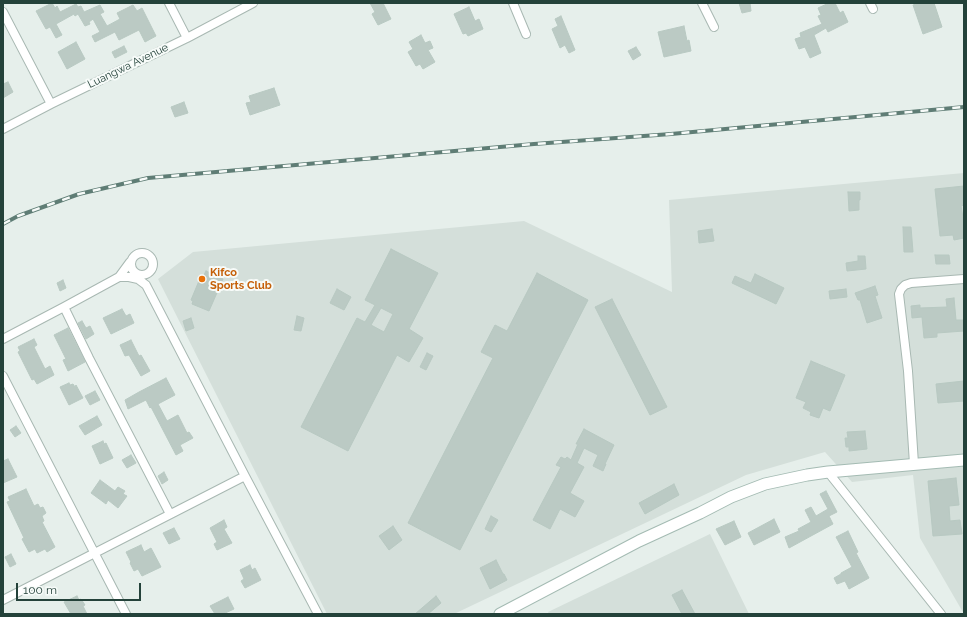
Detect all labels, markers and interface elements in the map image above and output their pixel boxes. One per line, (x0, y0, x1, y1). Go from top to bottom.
street label: Luangwa Avenue (85, 41, 171, 91)
place label: Kifco Sports Club (210, 266, 272, 292)
marker: Kifco Sports Club (197, 274, 207, 284)
scale bar (18, 575, 143, 601)
text: 100 m (23, 583, 57, 597)

